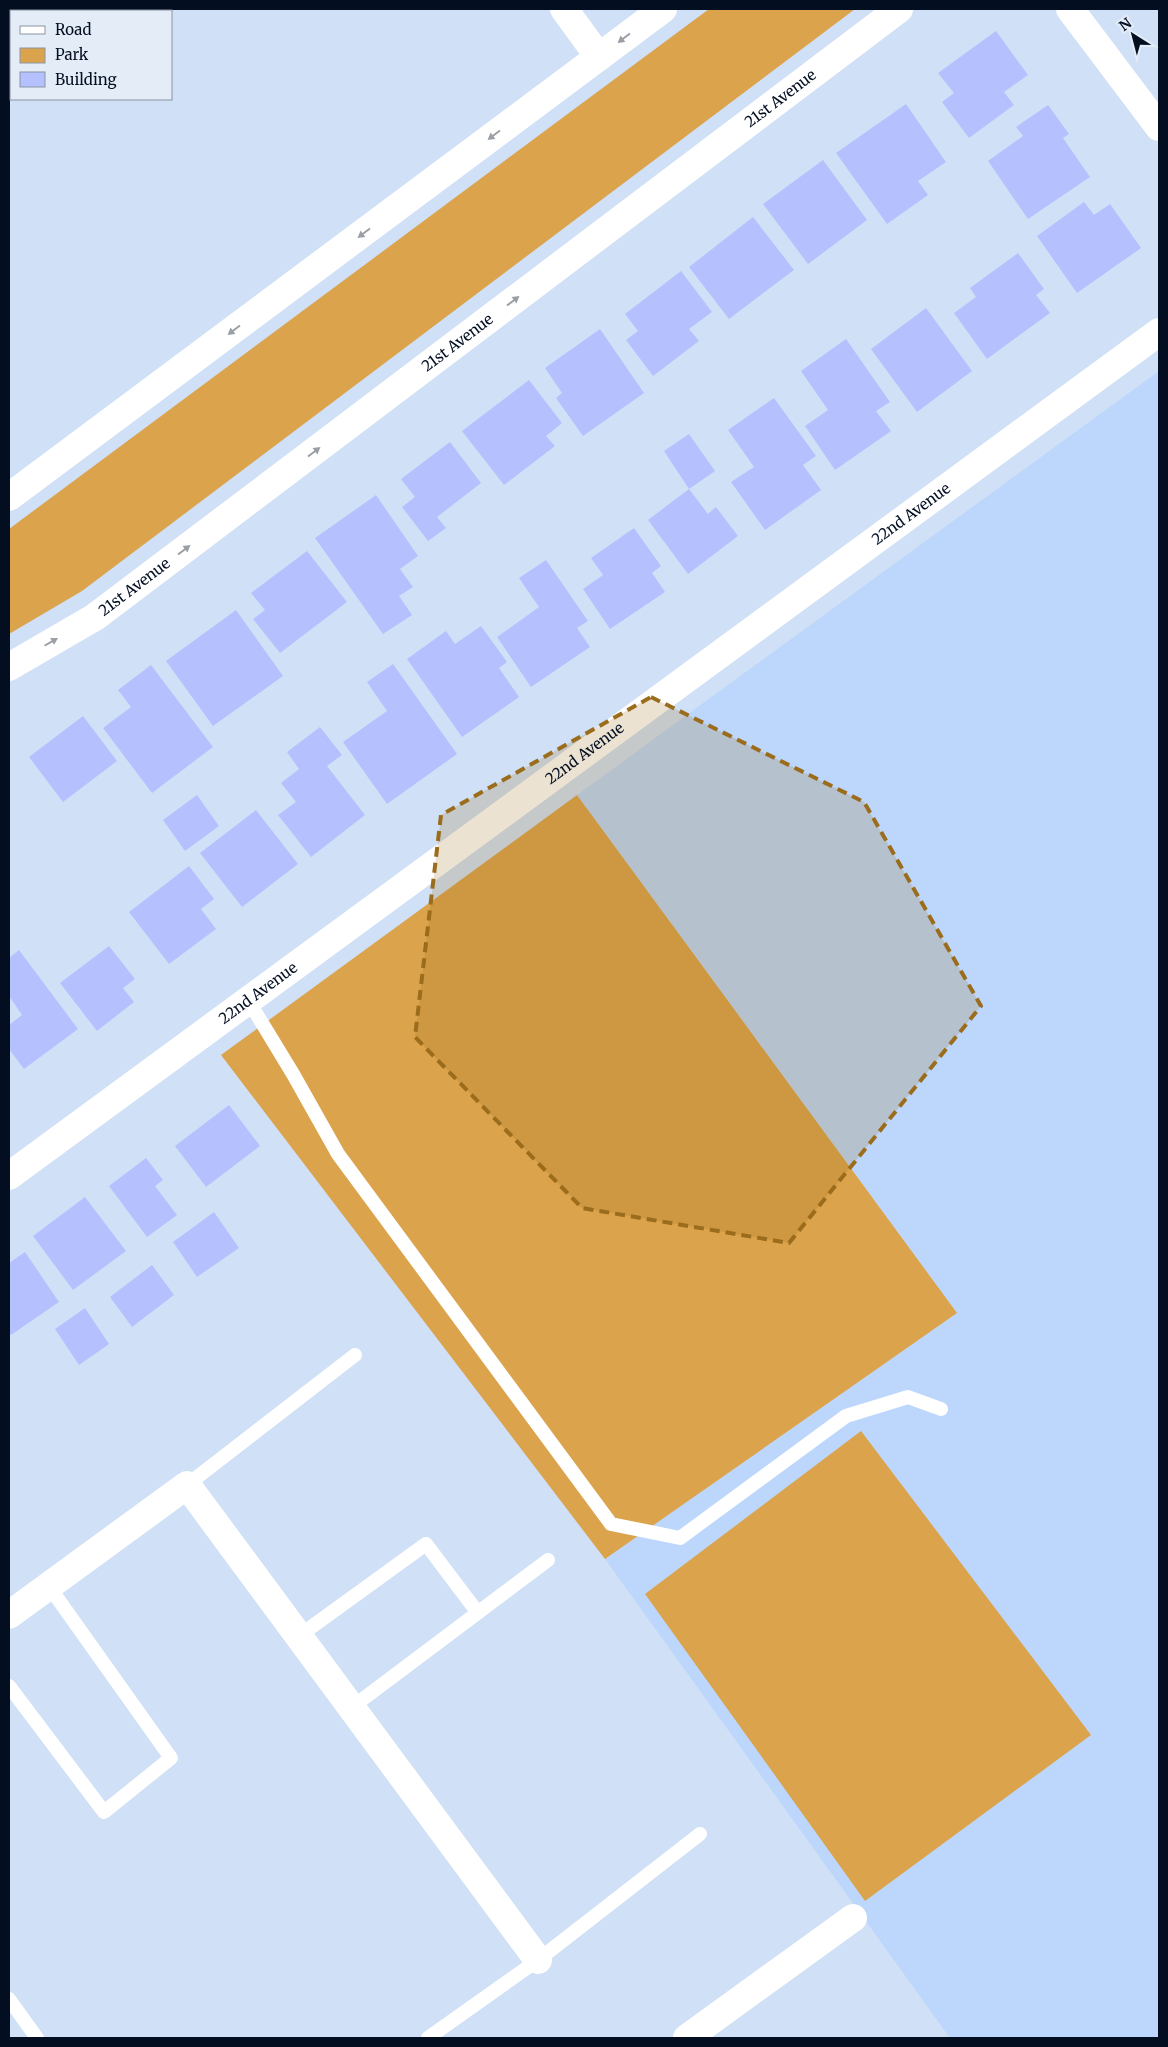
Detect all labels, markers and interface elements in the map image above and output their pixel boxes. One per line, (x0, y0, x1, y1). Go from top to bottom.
legend (10, 10, 172, 100)
north arrow (1108, 10, 1158, 60)
text: N (1116, 14, 1135, 35)
text: Road (55, 20, 91, 39)
one-way arrow (617, 33, 631, 43)
text: Park (55, 45, 89, 64)
street label: 21st Avenue (741, 65, 820, 131)
text: Building (55, 70, 117, 89)
one-way arrow (488, 130, 501, 141)
one-way arrow (358, 227, 371, 238)
one-way arrow (506, 296, 520, 306)
street label: 21st Avenue (418, 309, 497, 376)
one-way arrow (227, 324, 240, 334)
one-way arrow (307, 446, 320, 457)
street label: 22nd Avenue (868, 478, 954, 549)
one-way arrow (177, 544, 190, 555)
street label: 21st Avenue (95, 554, 174, 620)
one-way arrow (44, 638, 57, 647)
street label: 22nd Avenue (541, 718, 627, 788)
street label: 22nd Avenue (215, 958, 301, 1028)

